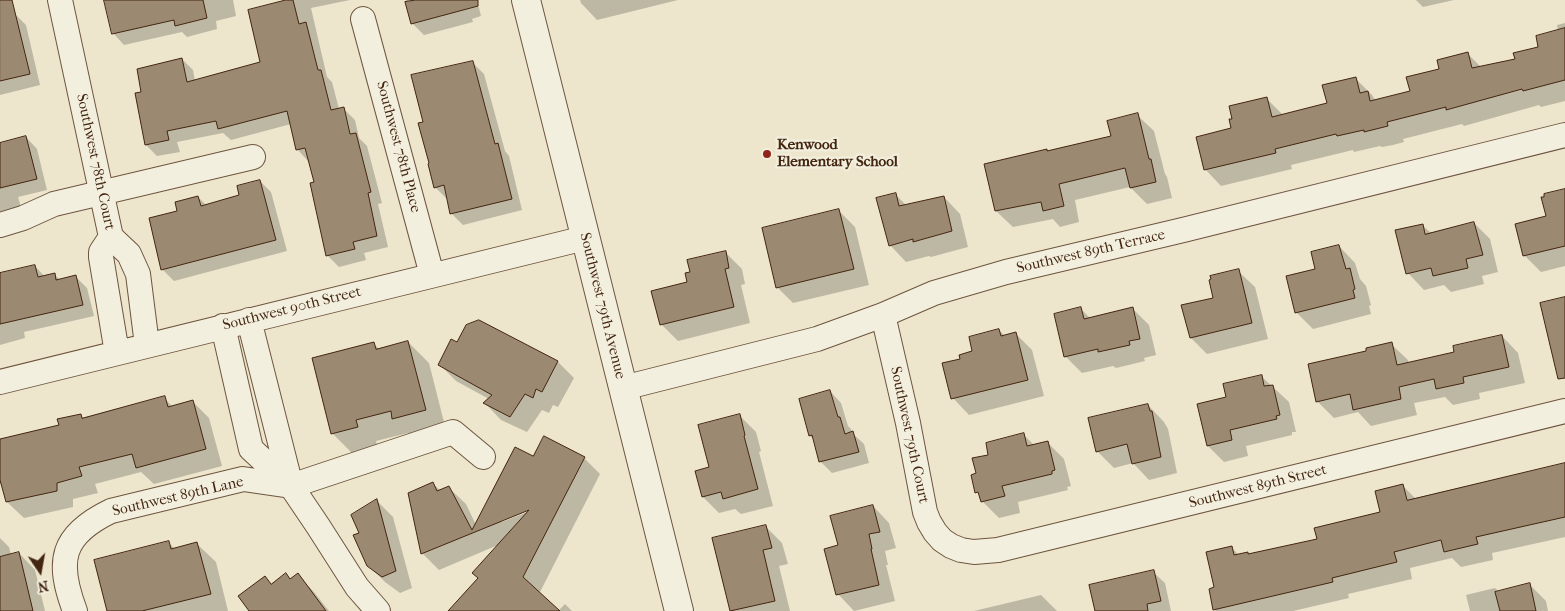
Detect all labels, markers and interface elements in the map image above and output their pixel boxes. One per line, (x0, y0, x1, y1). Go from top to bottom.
street label: Southwest 78th Place (372, 79, 424, 215)
street label: Southwest 78th Court (72, 92, 118, 232)
place label: Kenwood Elementary School (777, 136, 898, 171)
marker: Kenwood Elementary School (761, 148, 773, 160)
street label: Southwest 89th Terrace (1015, 226, 1167, 278)
street label: Southwest 79th Avenue (575, 231, 629, 381)
street label: Southwest 90th Street (221, 283, 363, 335)
street label: Southwest 79th Court (886, 365, 932, 505)
street label: Southwest 89th Street (1187, 461, 1329, 513)
street label: Southwest 89th Lane (111, 473, 245, 521)
north arrow (15, 546, 65, 596)
text: N (36, 577, 50, 596)

